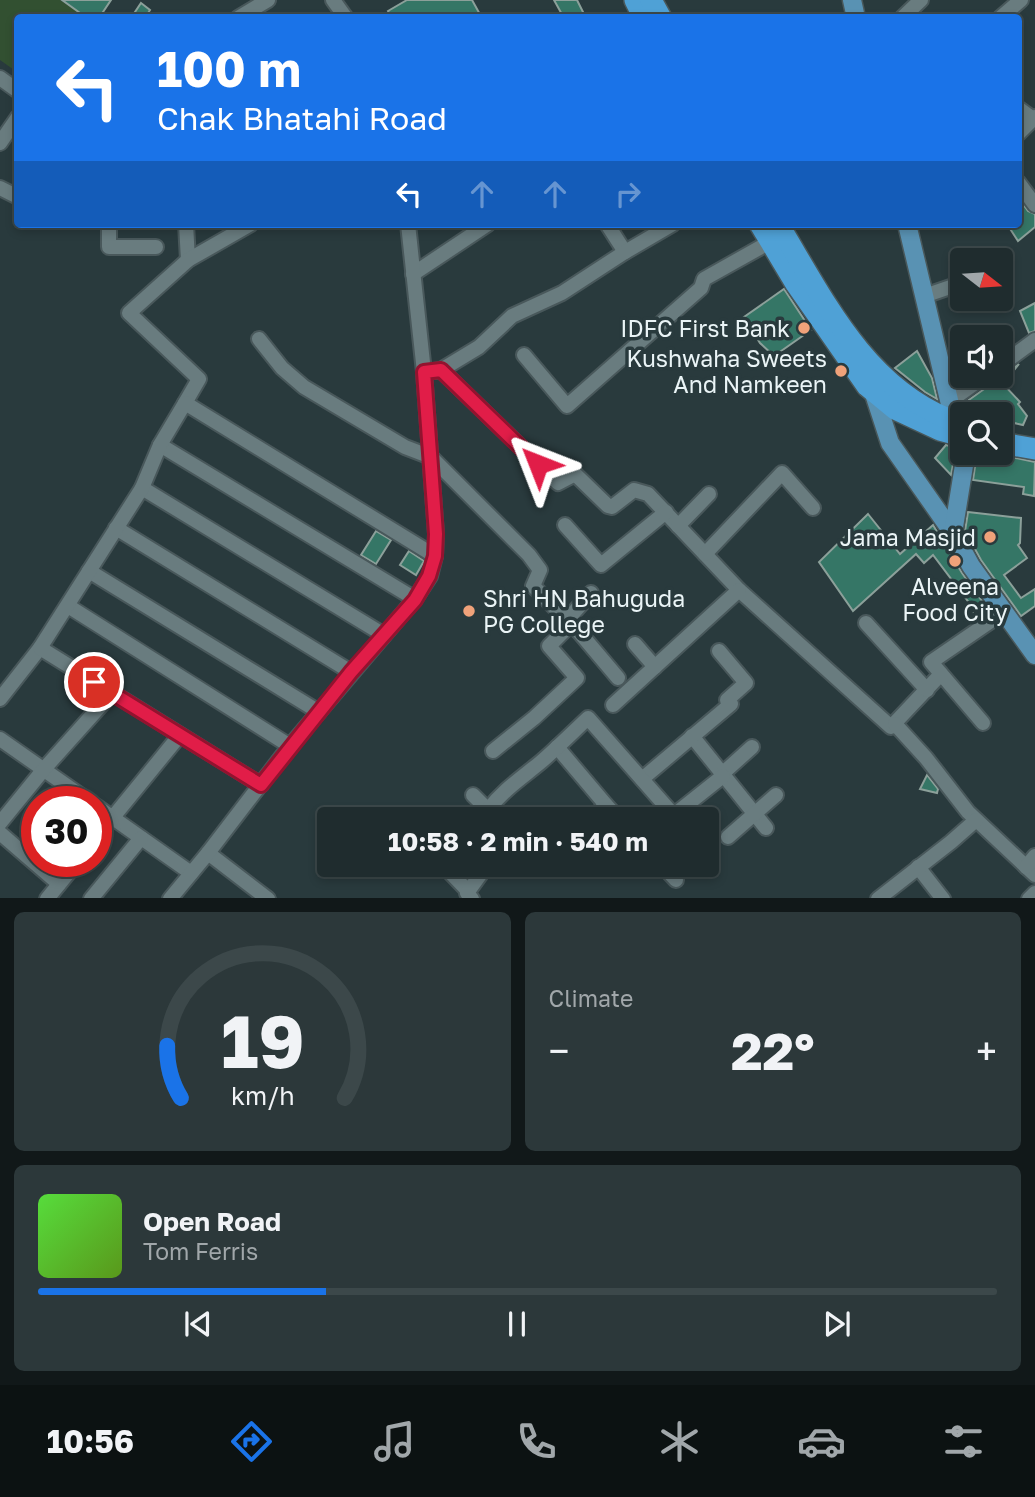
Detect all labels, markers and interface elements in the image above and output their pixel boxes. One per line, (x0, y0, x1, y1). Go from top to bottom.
text: 100 m (157, 39, 301, 98)
icon: left (42, 42, 133, 133)
text: Chak Bhatahi Road (157, 99, 447, 137)
icon: left (390, 175, 428, 213)
icon: ahead (463, 175, 501, 213)
icon: ahead (536, 175, 574, 213)
icon: right (609, 175, 647, 213)
north arrow (950, 248, 1013, 312)
map controls (950, 248, 1013, 465)
place label: IDFC First Bank (620, 314, 790, 342)
marker: IDFC First Bank (796, 320, 812, 336)
button: sound (950, 325, 1013, 388)
place label: Kushwaha Sweets And Namkeen (627, 344, 827, 398)
marker: Kushwaha Sweets And Namkeen (833, 363, 849, 379)
button: search (950, 402, 1013, 465)
position arrow (501, 427, 575, 501)
place label: Jama Masjid (840, 523, 976, 551)
marker: Jama Masjid (982, 529, 998, 545)
marker: Alveena Food City (947, 553, 963, 569)
place label: Alveena Food City (902, 572, 1008, 626)
place label: Shri HN Bahuguda PG College (483, 584, 685, 638)
marker: Shri HN Bahuguda PG College (461, 603, 477, 619)
pin (64, 652, 124, 712)
icon: arrive (75, 663, 113, 701)
speed limit sign: 30 (21, 786, 112, 877)
text: 10:58 · 2 min · 540 m (388, 826, 648, 857)
text: Climate (549, 984, 633, 1012)
text: 19 (220, 997, 304, 1084)
text: 22° (731, 1019, 815, 1081)
text: − (549, 1028, 569, 1073)
text: + (976, 1028, 997, 1073)
text: km/h (230, 1079, 294, 1110)
text: Open Road (143, 1206, 281, 1237)
text: Tom Ferris (143, 1237, 258, 1265)
icon: previous (179, 1305, 217, 1343)
icon: pause (498, 1305, 536, 1343)
icon: next (818, 1305, 856, 1343)
icon: directions (227, 1417, 276, 1466)
icon: music (370, 1417, 419, 1466)
icon: phone (512, 1417, 561, 1466)
icon: climate (655, 1417, 704, 1466)
icon: car (797, 1417, 846, 1466)
icon: filters (939, 1417, 988, 1466)
text: 10:56 (47, 1422, 134, 1460)

